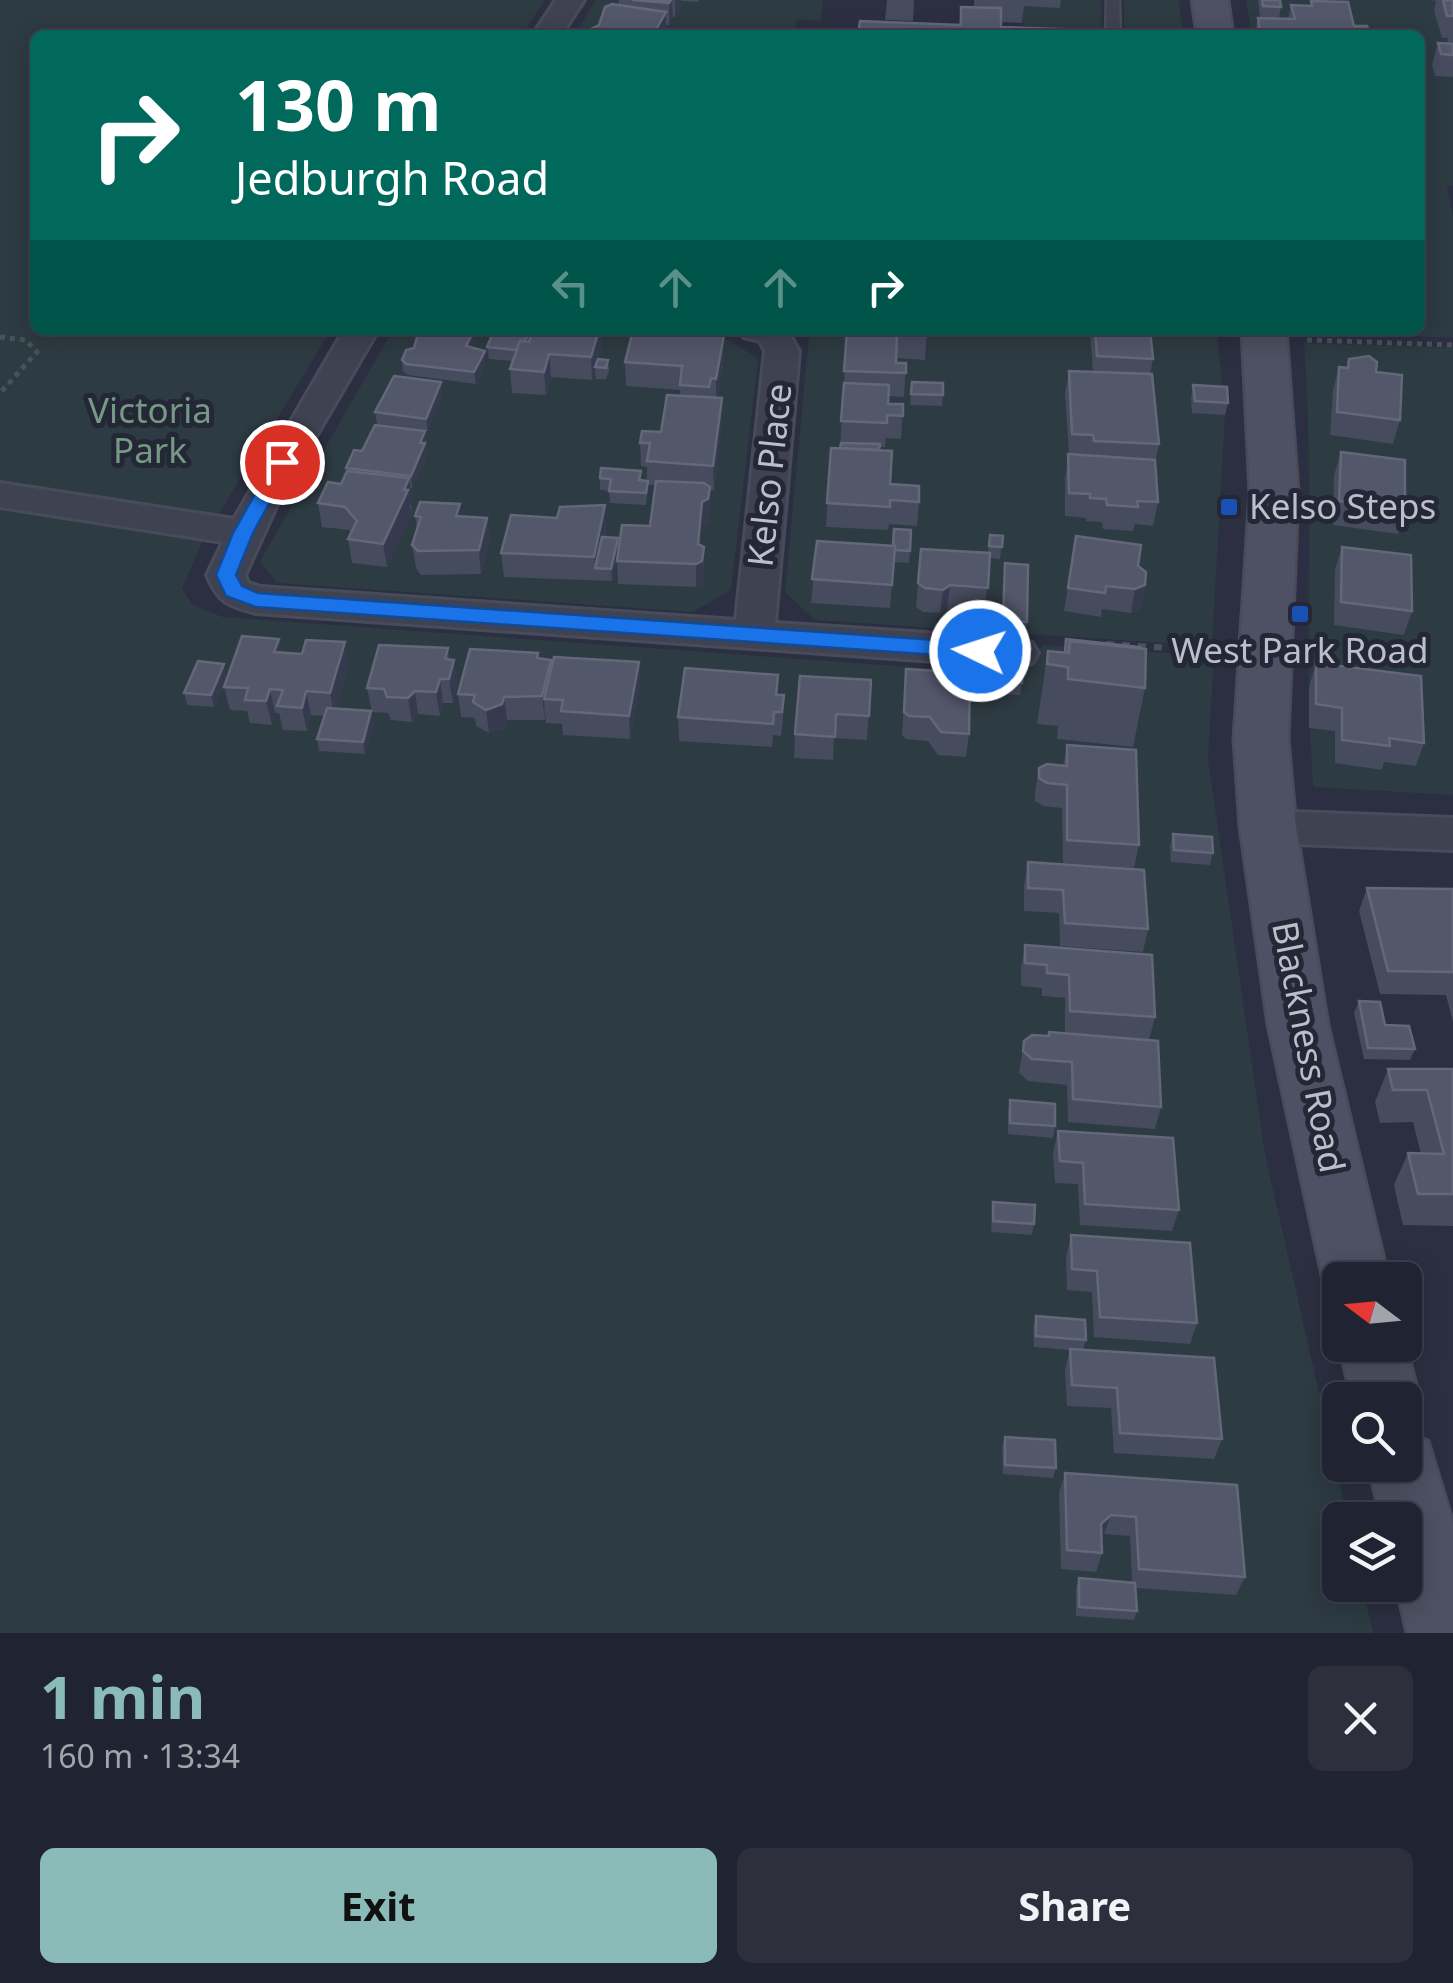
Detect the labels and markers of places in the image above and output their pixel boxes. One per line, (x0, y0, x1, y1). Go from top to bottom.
pin (240, 420, 325, 505)
place label: Kelso Steps (1249, 482, 1436, 529)
marker: Kelso Steps (1218, 496, 1240, 518)
marker: West Park Road (1289, 603, 1311, 625)
place label: West Park Road (1171, 626, 1429, 673)

